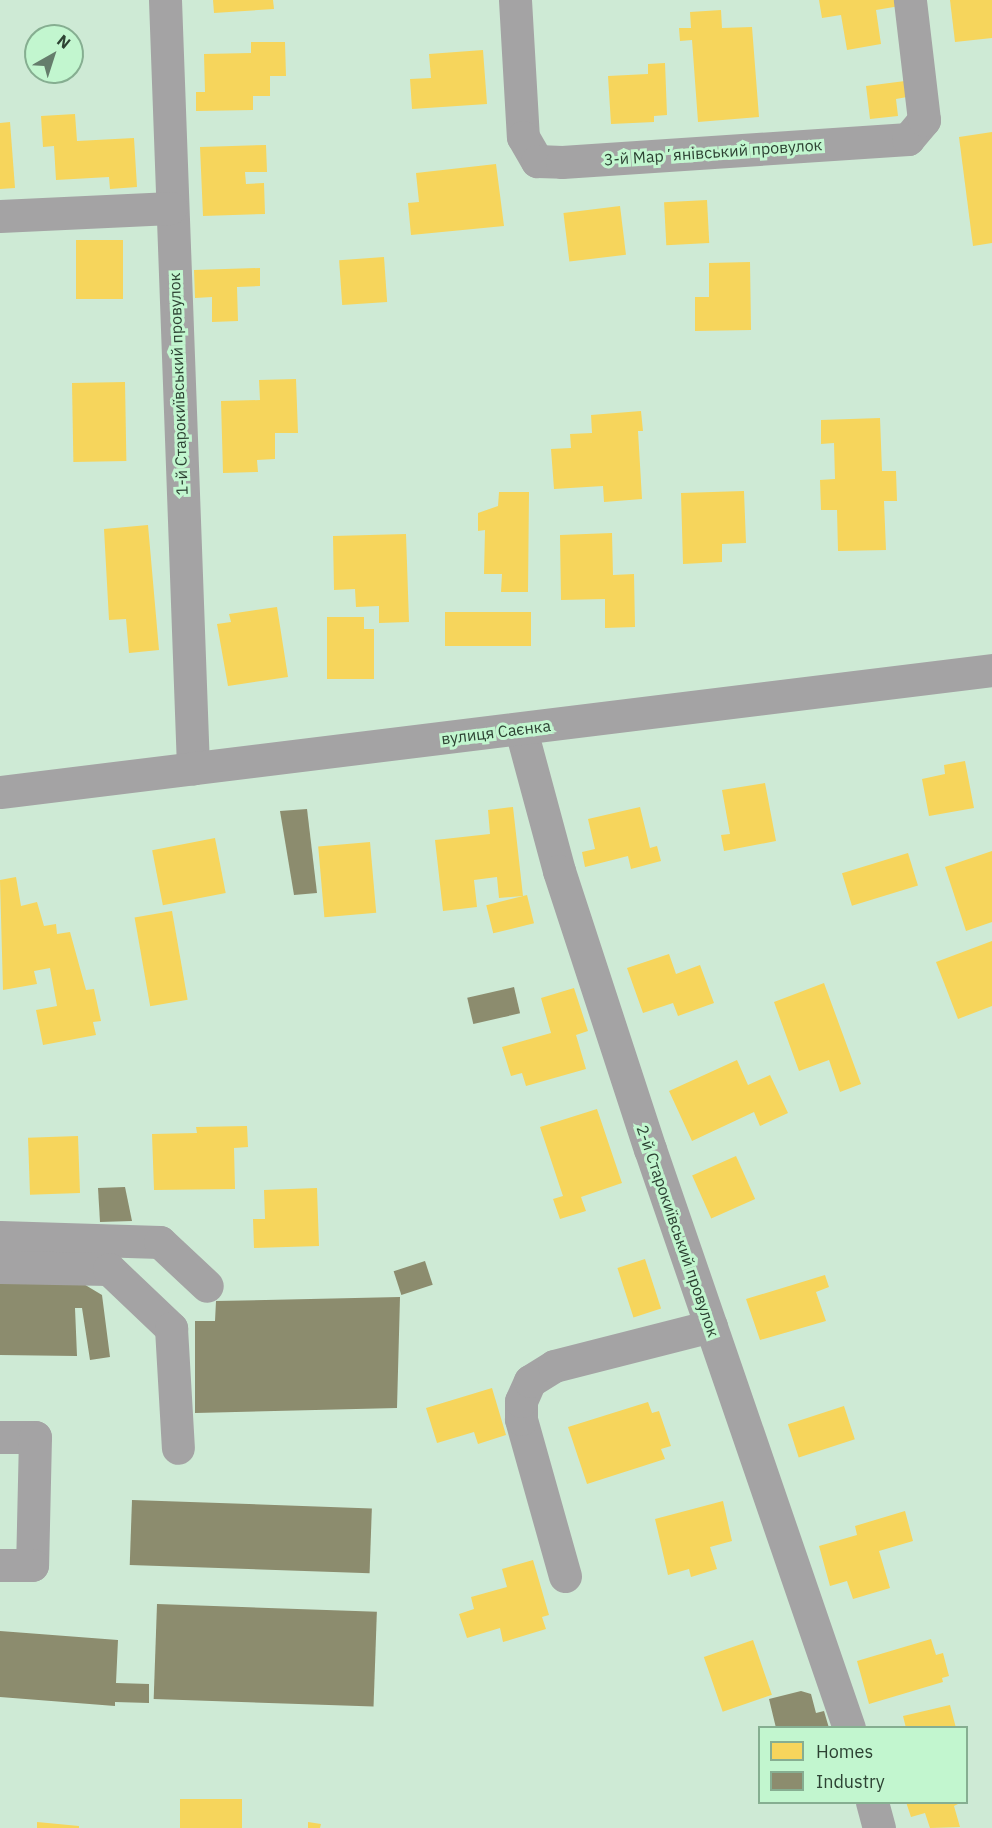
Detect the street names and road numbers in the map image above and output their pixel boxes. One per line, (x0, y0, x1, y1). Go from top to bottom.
street label: 3-й Марʼянівський провулок (603, 135, 823, 169)
street label: 1-й Старокиївський провулок (165, 272, 191, 496)
street label: вулиця Саєнка (440, 716, 552, 748)
street label: 2-й Старокиївський провулок (633, 1123, 723, 1339)

